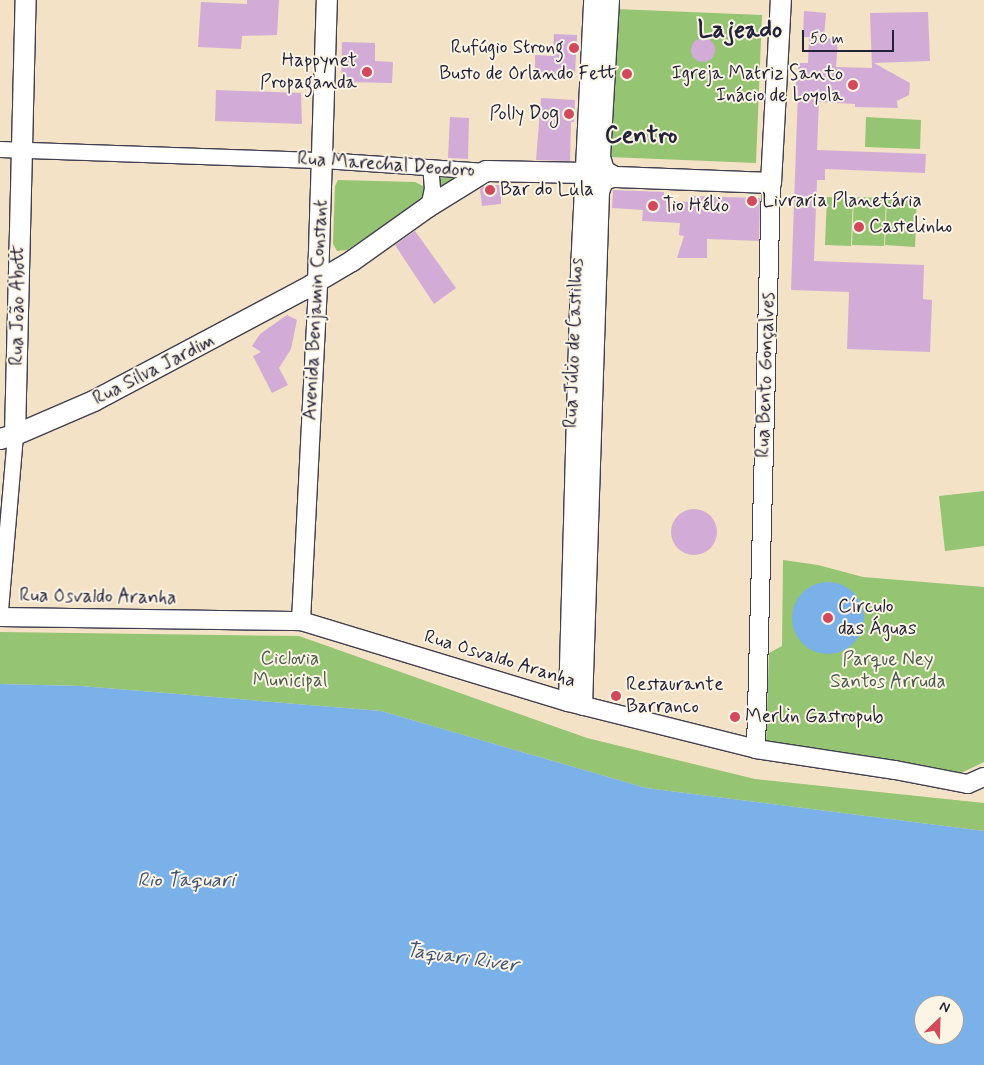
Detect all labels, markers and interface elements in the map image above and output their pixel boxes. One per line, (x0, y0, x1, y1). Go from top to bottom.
district label: Lajeado (698, 17, 782, 45)
scale bar (804, 20, 896, 52)
text: 50 m (810, 29, 844, 49)
place label: Rufúgio Strong (451, 37, 564, 59)
marker: Rufúgio Strong (568, 42, 580, 54)
place label: Happynet Propaganda (260, 50, 357, 94)
place label: Busto de Orlando Fett (439, 63, 617, 85)
place label: Igreja Matriz Santo Inácio de Loyola (679, 63, 843, 107)
marker: Happynet Propaganda (361, 66, 373, 78)
marker: Busto de Orlando Fett (621, 68, 633, 80)
marker: Igreja Matriz Santo Inácio de Loyola (847, 79, 859, 91)
place label: Polly Dog (489, 103, 559, 125)
marker: Polly Dog (563, 108, 575, 120)
district label: Centro (605, 122, 677, 150)
street label: Rua Marechal Deodoro (297, 147, 475, 183)
place label: Bar do Lula (500, 179, 590, 201)
marker: Bar do Lula (484, 184, 496, 196)
place label: Livraria Planetária (762, 190, 923, 212)
place label: Tio Hélio (663, 195, 729, 217)
marker: Livraria Planetária (746, 195, 758, 207)
street label: Avenida Benjamin Constant (299, 198, 333, 422)
marker: Tio Hélio (647, 200, 659, 212)
place label: Castelinho (869, 216, 952, 238)
marker: Castelinho (853, 221, 865, 233)
street label: Rua João Abott (6, 243, 30, 367)
street label: Rua Júlio de Castilhos (560, 257, 588, 429)
street label: Rua Bento Gonçalves (752, 292, 780, 458)
street label: Rua Silva Jardim (89, 330, 219, 410)
street label: Rua Osvaldo Aranha (19, 584, 177, 610)
place label: Círculo das Águas (838, 596, 916, 640)
marker: Círculo das Águas (822, 612, 834, 624)
street label: Rua Osvaldo Aranha (421, 625, 579, 693)
park label: Ciclovia Municipal (253, 648, 327, 692)
park label: Parque Ney Santos Arruda (830, 649, 946, 693)
place label: Restaurante Barranco (626, 674, 724, 718)
marker: Restaurante Barranco (610, 690, 622, 702)
place label: Merlin Gastropub (745, 706, 882, 728)
marker: Merlin Gastropub (729, 711, 741, 723)
water label: Rio Taquari (140, 868, 232, 892)
water label: Taquari River (405, 938, 519, 978)
north arrow (914, 995, 964, 1045)
text: N (937, 997, 953, 1017)

